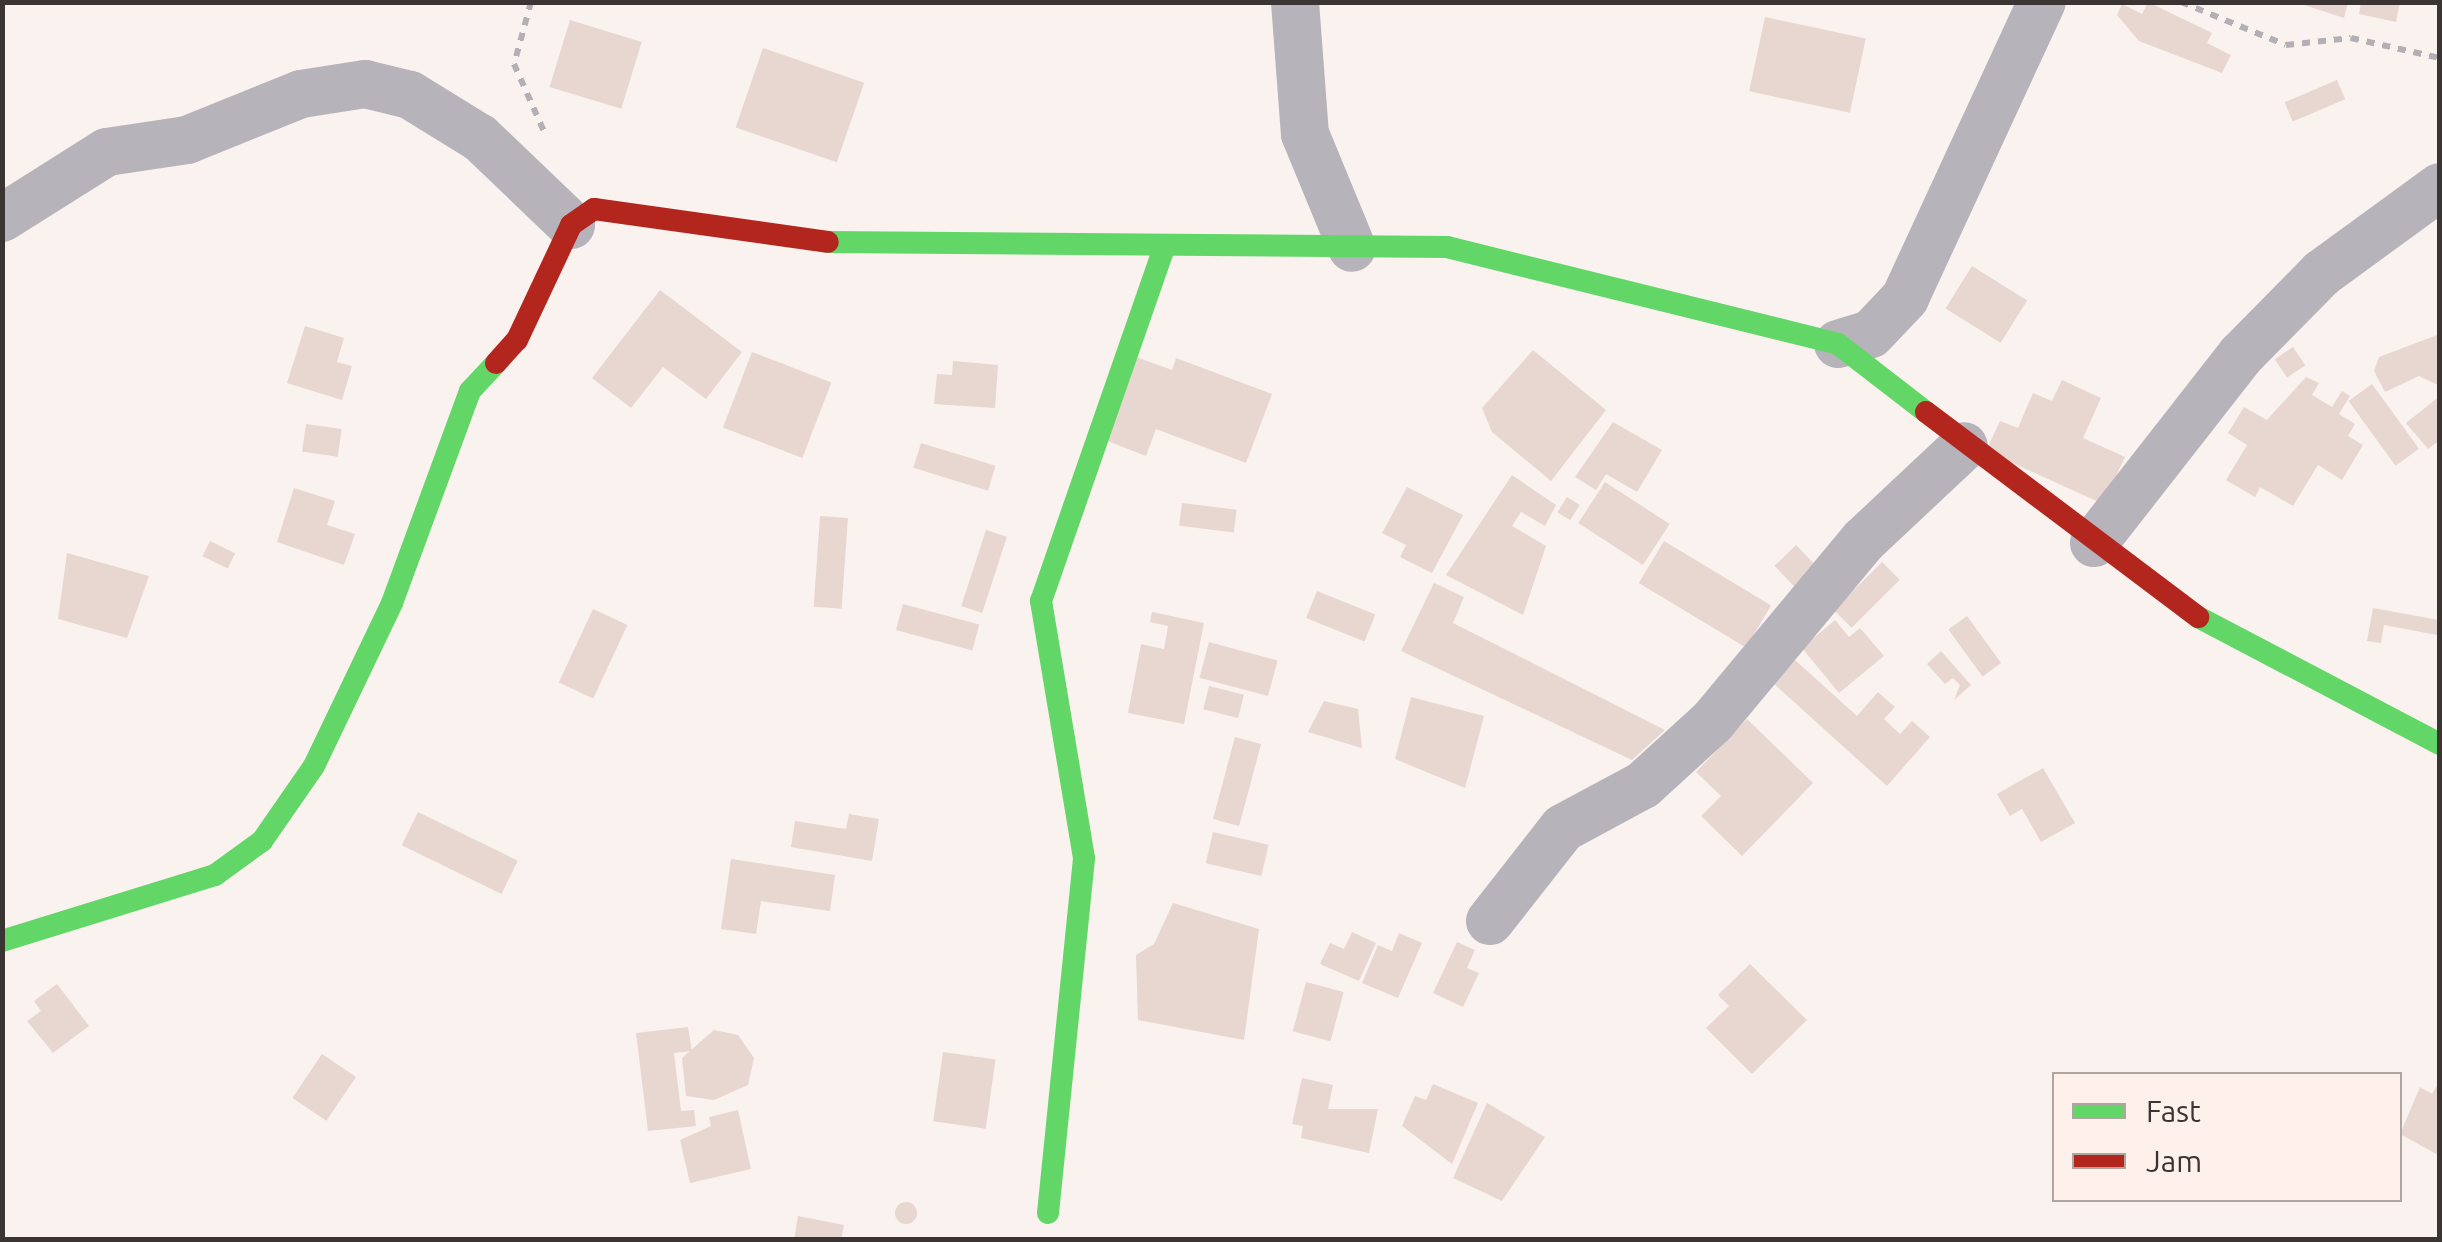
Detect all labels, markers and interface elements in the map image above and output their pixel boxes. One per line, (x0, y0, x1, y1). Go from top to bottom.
legend (2052, 1072, 2402, 1202)
text: Fast (2146, 1094, 2201, 1128)
text: Jam (2146, 1144, 2202, 1178)

